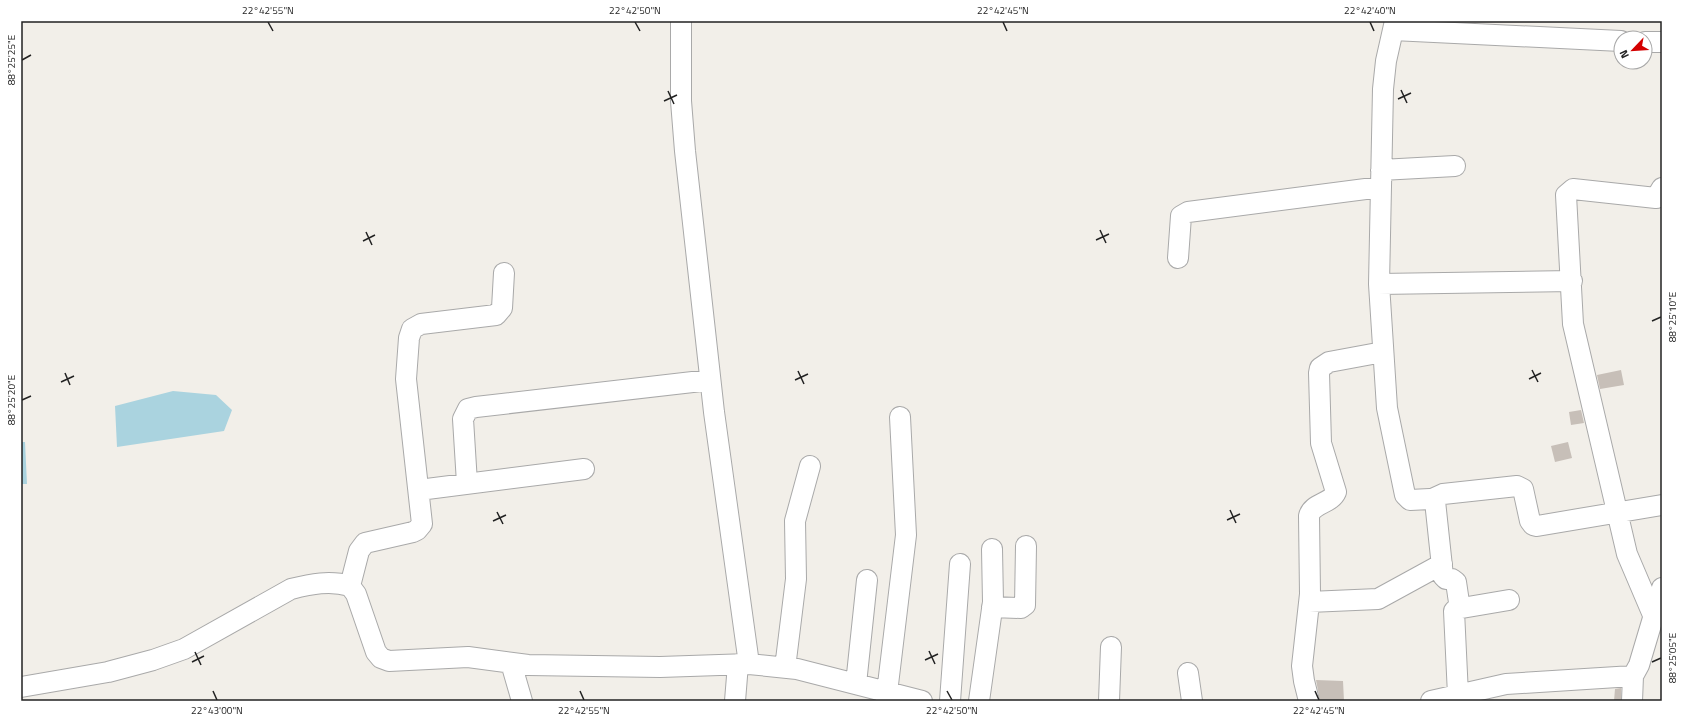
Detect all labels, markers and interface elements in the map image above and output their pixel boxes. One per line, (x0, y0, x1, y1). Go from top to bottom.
text: 22°42'55"N (242, 3, 294, 18)
text: 22°42'50"N (609, 3, 661, 18)
text: 22°42'45"N (977, 3, 1029, 18)
text: 22°42'40"N (1344, 3, 1396, 18)
north arrow (1613, 30, 1653, 70)
text: 88°25'25"E (4, 34, 19, 85)
text: N (1615, 47, 1633, 61)
text: 88°25'10"E (1665, 291, 1680, 342)
text: 88°25'20"E (4, 374, 19, 425)
text: 88°25'05"E (1665, 632, 1680, 683)
text: 22°43'00"N (191, 703, 243, 718)
text: 22°42'55"N (558, 703, 610, 718)
text: 22°42'50"N (926, 703, 978, 718)
text: 22°42'45"N (1293, 703, 1345, 718)

